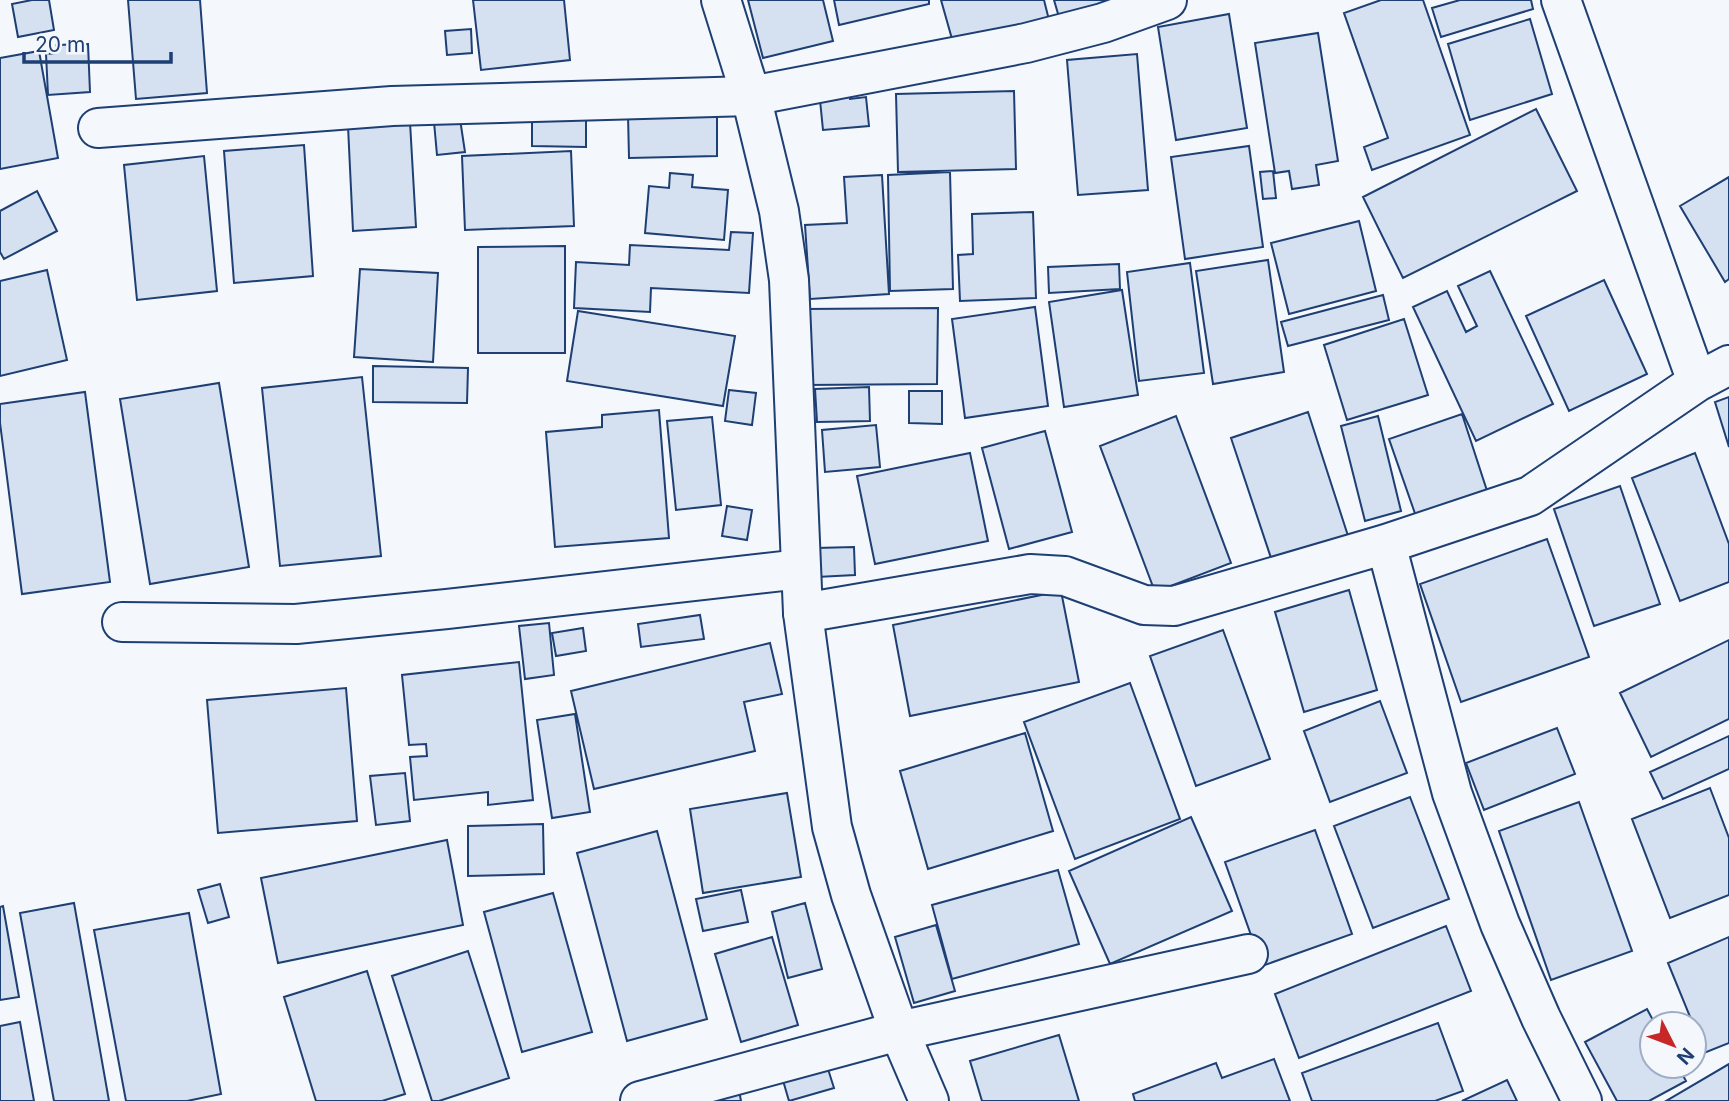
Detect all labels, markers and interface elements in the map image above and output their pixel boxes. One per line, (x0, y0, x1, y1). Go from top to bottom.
scale bar (24, 21, 172, 65)
text: 20 m (35, 32, 85, 57)
north arrow (1638, 1010, 1708, 1080)
text: N (1672, 1043, 1699, 1069)

